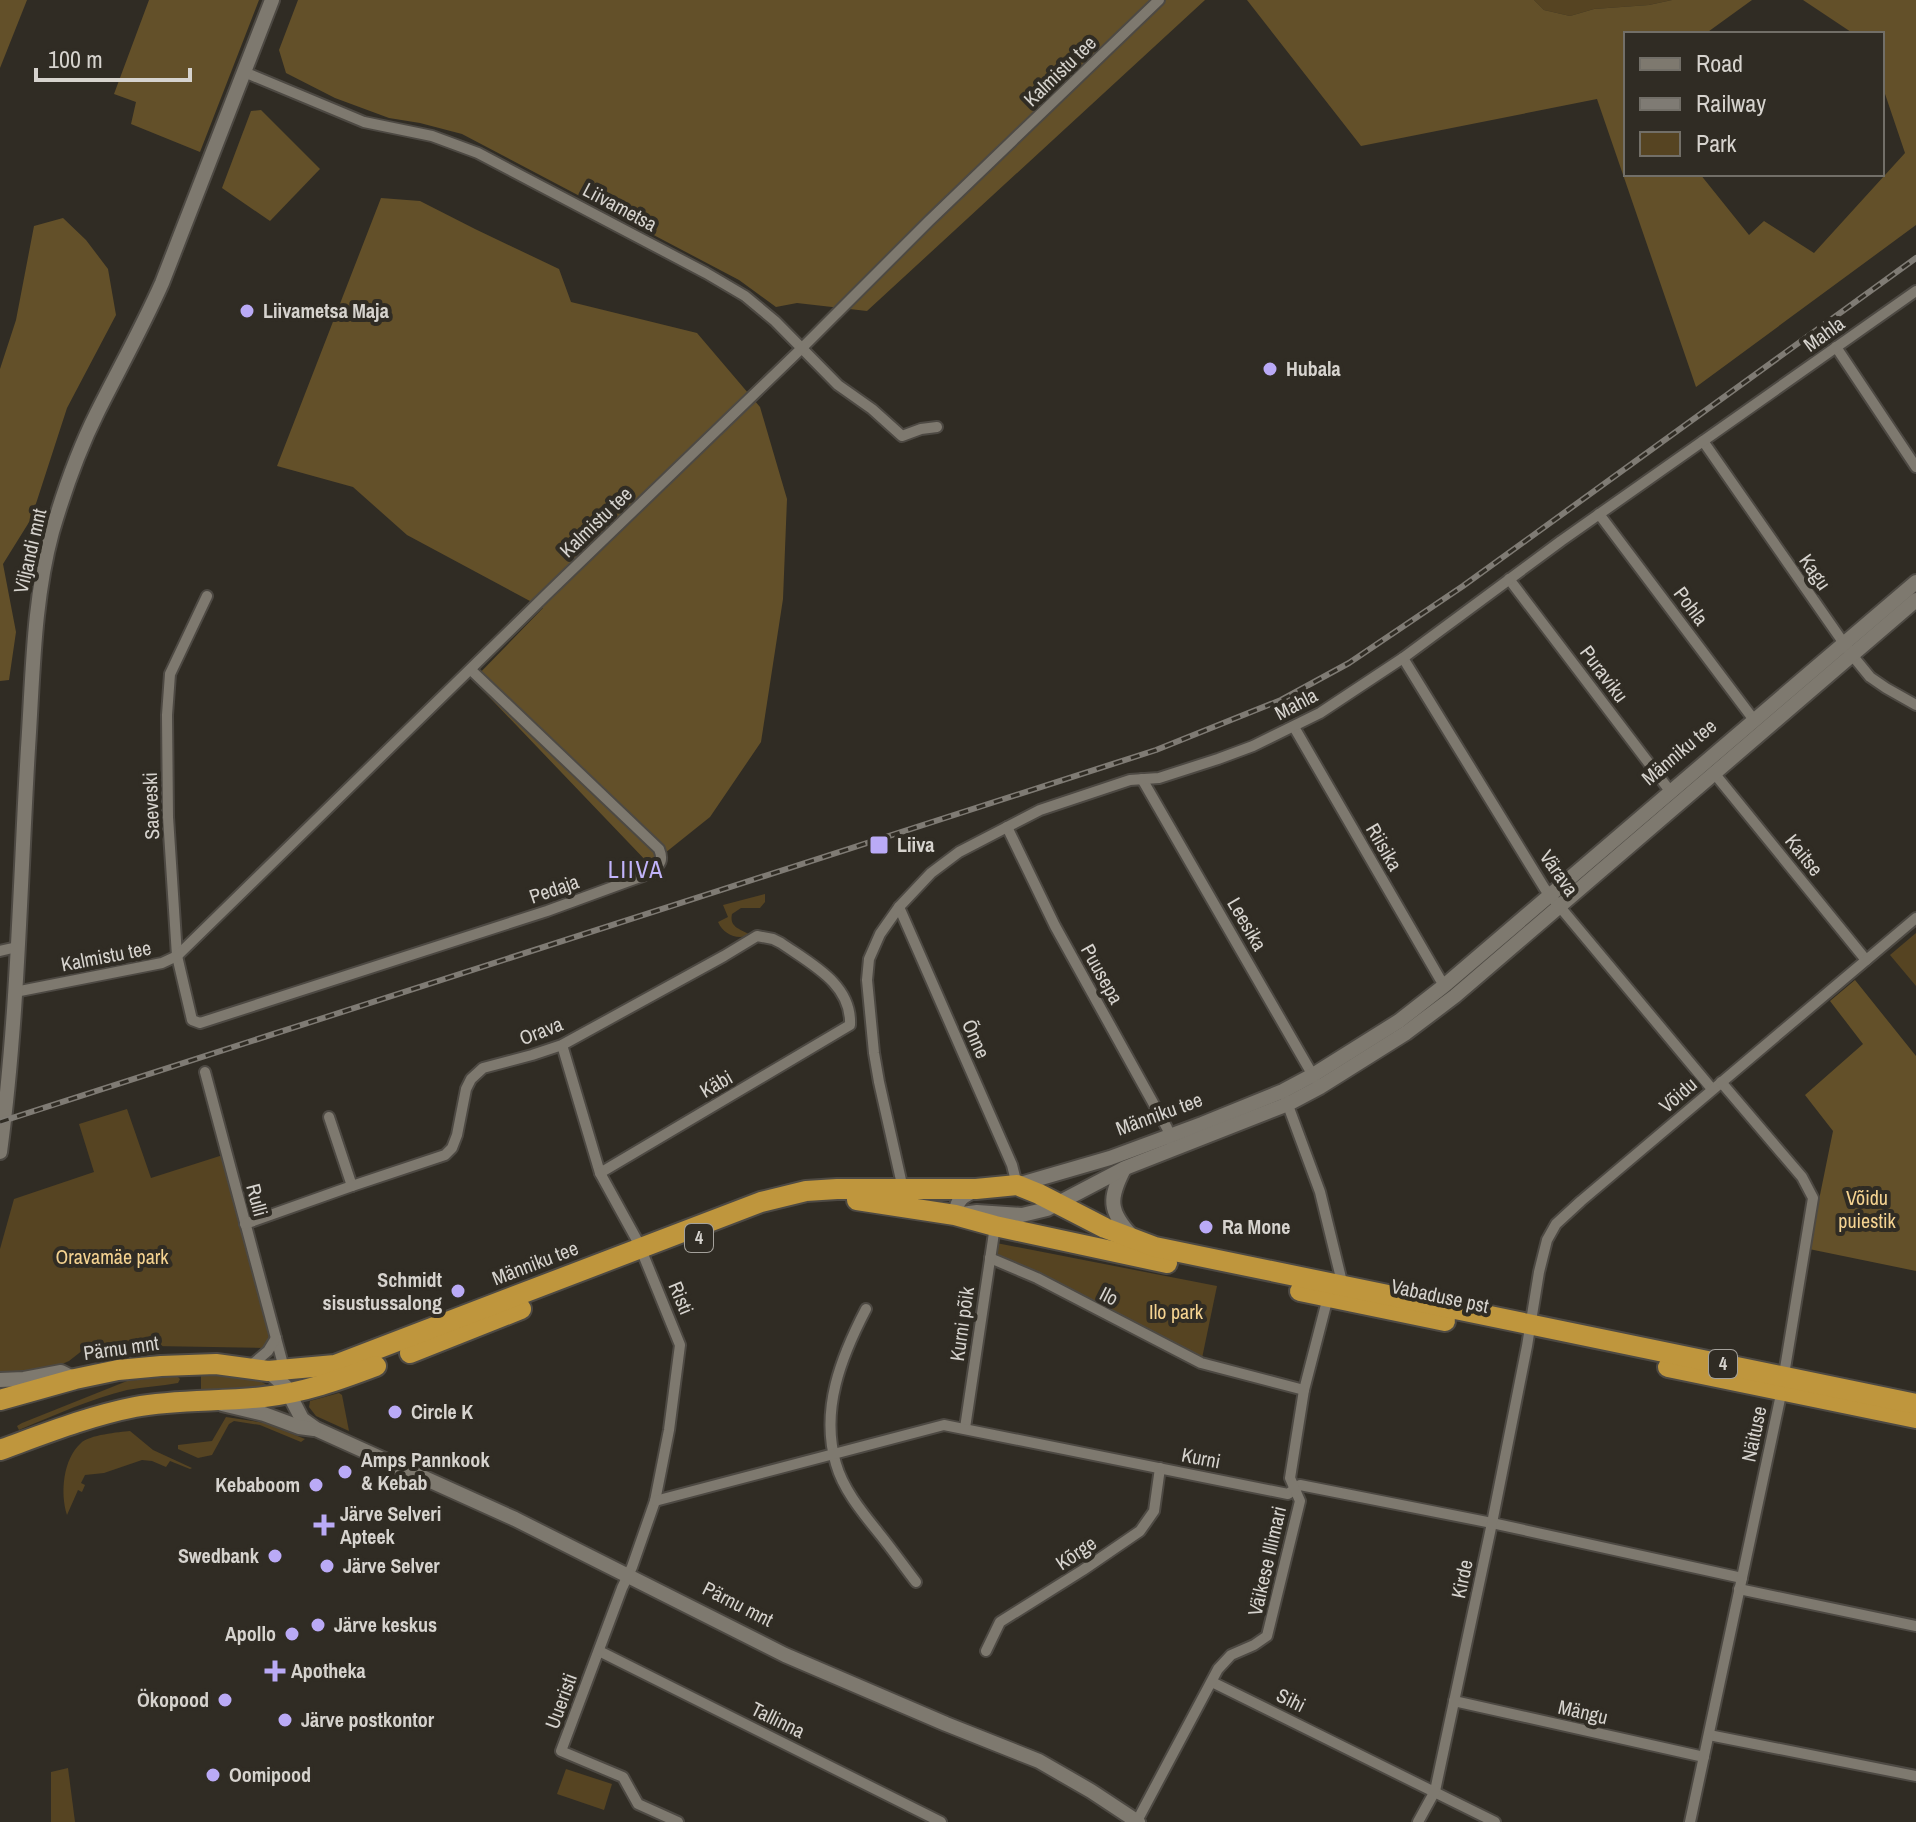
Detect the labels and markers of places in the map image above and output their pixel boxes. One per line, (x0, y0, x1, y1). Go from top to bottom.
place label: Liivametsa Maja (263, 297, 389, 324)
marker: Liivametsa Maja (238, 302, 256, 320)
place label: Hubala (1286, 355, 1341, 382)
marker: Hubala (1261, 360, 1279, 378)
place label: Liiva (897, 831, 934, 858)
marker: Liiva (868, 834, 890, 856)
place label: Ra Mone (1222, 1213, 1290, 1240)
marker: Ra Mone (1197, 1218, 1215, 1236)
place label: Schmidt sisustussalong (323, 1266, 443, 1316)
marker: Schmidt sisustussalong (449, 1282, 467, 1300)
place label: Circle K (411, 1398, 473, 1425)
marker: Circle K (386, 1403, 404, 1421)
place label: Amps Pannkook & Kebab (361, 1446, 490, 1496)
marker: Amps Pannkook & Kebab (336, 1463, 354, 1481)
place label: Kebaboom (215, 1471, 300, 1498)
marker: Kebaboom (307, 1476, 325, 1494)
place label: Järve Selveri Apteek (340, 1500, 441, 1550)
marker: Järve Selveri Apteek (315, 1516, 333, 1534)
place label: Swedbank (178, 1542, 260, 1569)
marker: Swedbank (266, 1547, 284, 1565)
place label: Järve Selver (343, 1552, 440, 1579)
marker: Järve Selver (318, 1557, 336, 1575)
place label: Järve keskus (334, 1611, 437, 1638)
marker: Järve keskus (309, 1616, 327, 1634)
place label: Apollo (225, 1620, 276, 1647)
marker: Apollo (283, 1625, 301, 1643)
place label: Apotheka (291, 1657, 366, 1684)
marker: Apotheka (266, 1662, 284, 1680)
place label: Ökopood (137, 1686, 209, 1713)
marker: Ökopood (216, 1691, 234, 1709)
place label: Järve postkontor (301, 1706, 435, 1733)
marker: Järve postkontor (276, 1711, 294, 1729)
place label: Oomipood (229, 1761, 311, 1788)
marker: Oomipood (204, 1766, 222, 1784)

